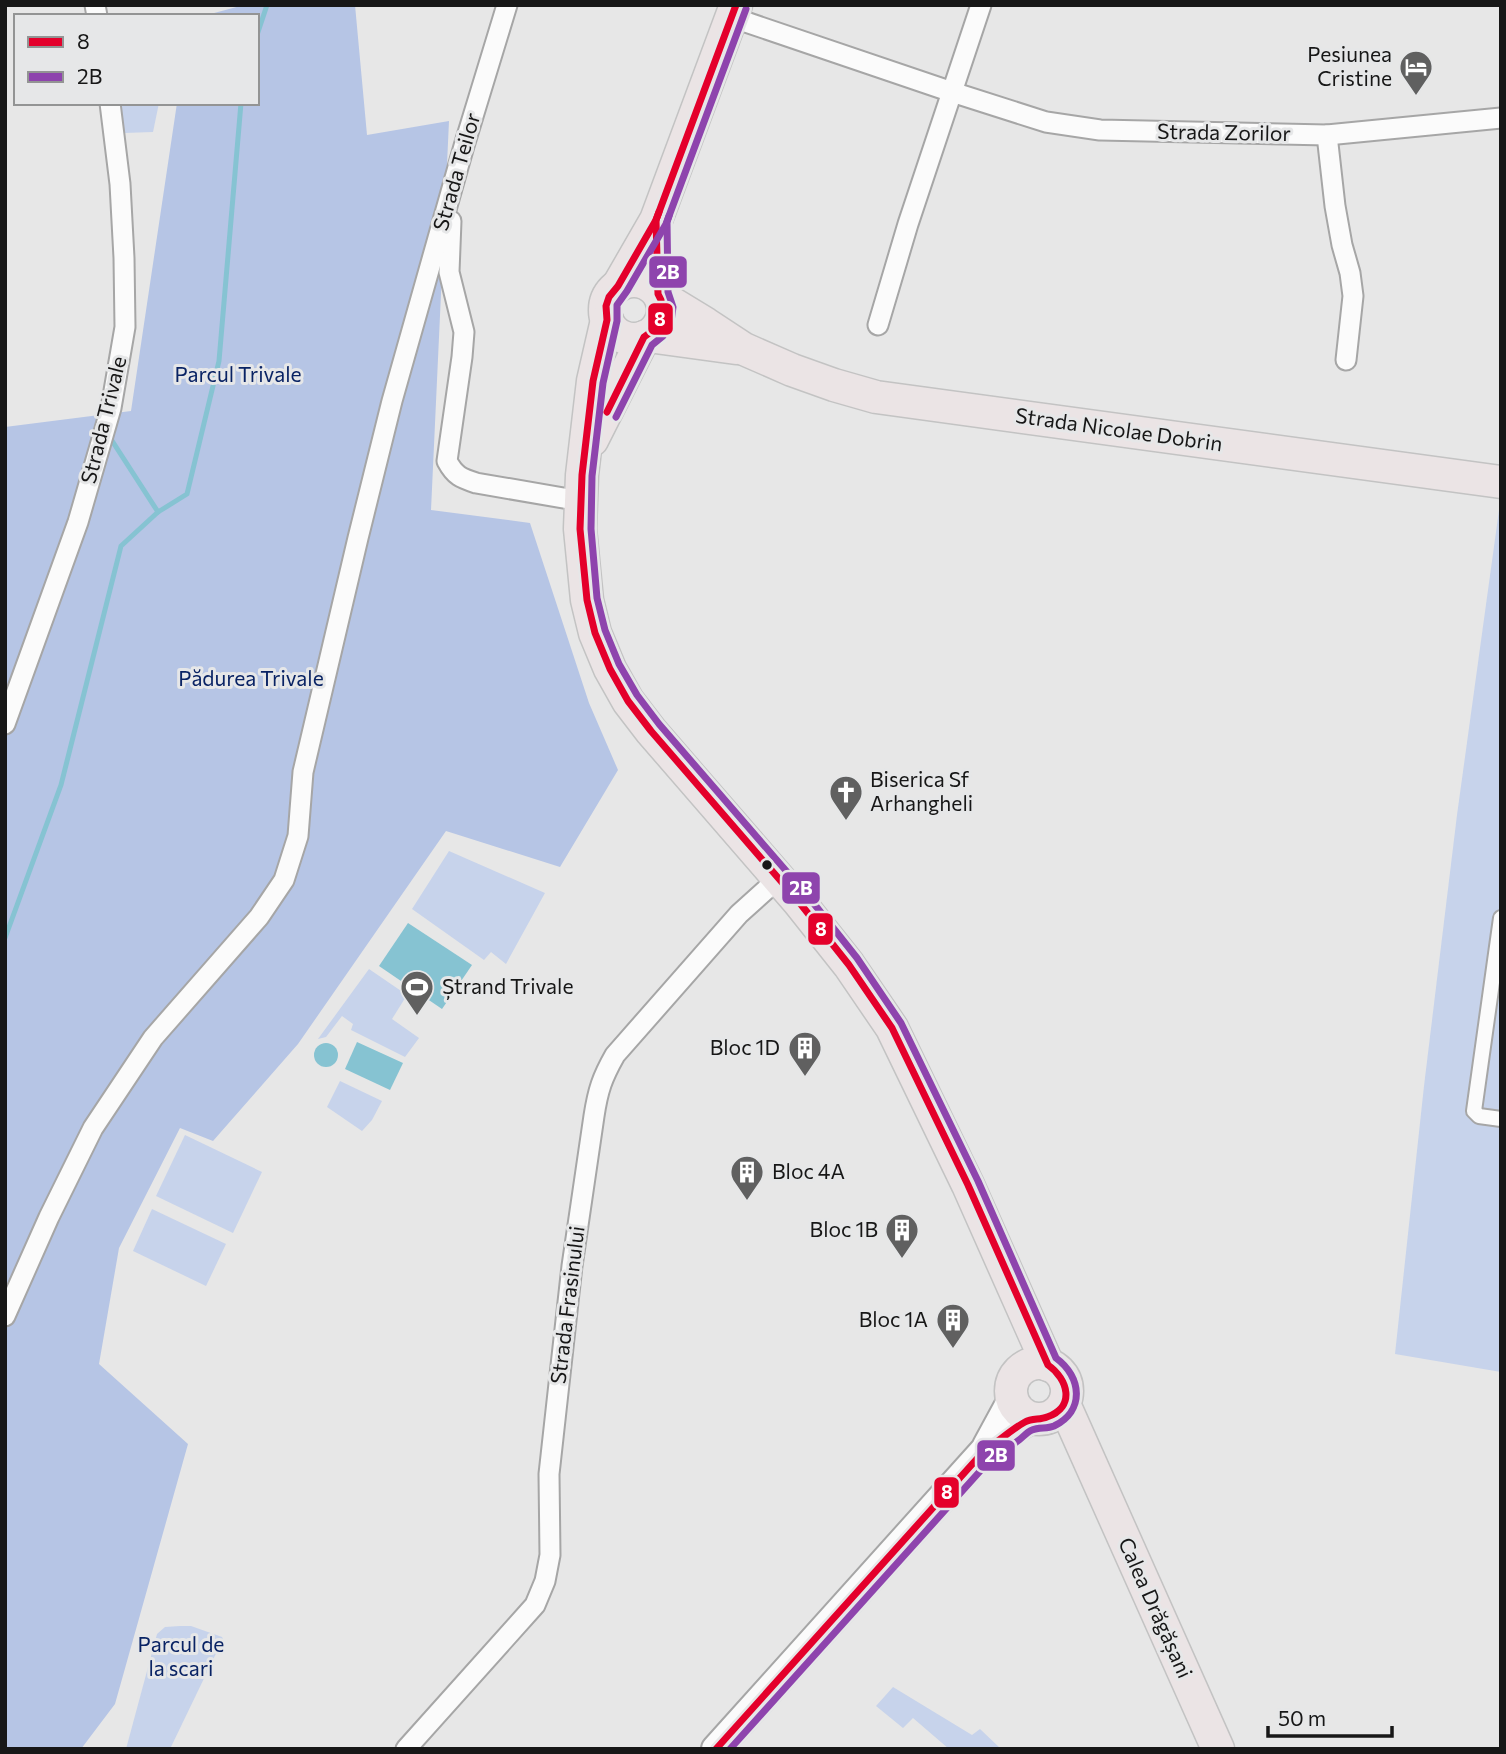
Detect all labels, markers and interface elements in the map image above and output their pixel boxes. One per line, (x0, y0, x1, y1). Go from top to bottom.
legend (14, 14, 259, 105)
text: 8 (77, 28, 90, 53)
place label: Pesiunea Cristine (1307, 41, 1392, 90)
hotel icon: Pesiunea Cristine (1397, 48, 1435, 97)
text: 2B (77, 63, 102, 88)
street label: Strada Teilor (427, 110, 484, 233)
street label: Strada Zorilor (1157, 118, 1291, 145)
line badge: 2B (648, 255, 688, 289)
text: 2B (656, 260, 680, 283)
line badge: 8 (647, 302, 674, 336)
text: 8 (654, 307, 666, 330)
street label: Strada Trivale (75, 353, 130, 486)
park label: Parcul Trivale (174, 361, 302, 386)
street label: Strada Nicolae Dobrin (1014, 402, 1224, 455)
park label: Pădurea Trivale (178, 665, 324, 690)
place label: Biserica Sf Arhangheli (870, 766, 973, 815)
church icon: Biserica Sf Arhangheli (827, 773, 865, 822)
unlabelled marker (760, 858, 774, 872)
line badge: 2B (781, 871, 821, 905)
text: 2B (789, 876, 813, 899)
line badge: 8 (807, 912, 834, 946)
text: 8 (815, 917, 827, 940)
sports icon: Ștrand Trivale (398, 968, 436, 1017)
place label: Ștrand Trivale (442, 973, 574, 1000)
building icon: Bloc 1D (786, 1029, 824, 1078)
place label: Bloc 1D (710, 1034, 780, 1059)
building icon: Bloc 4A (728, 1153, 766, 1202)
place label: Bloc 4A (772, 1158, 845, 1183)
building icon: Bloc 1B (883, 1211, 921, 1260)
place label: Bloc 1B (810, 1216, 878, 1241)
street label: Strada Frasinului (544, 1224, 589, 1385)
building icon: Bloc 1A (934, 1301, 972, 1350)
place label: Bloc 1A (859, 1306, 928, 1331)
line badge: 2B (976, 1439, 1016, 1472)
text: 2B (984, 1443, 1008, 1466)
line badge: 8 (933, 1476, 960, 1509)
text: 8 (941, 1480, 953, 1503)
street label: Calea Drăgășani (1112, 1533, 1199, 1682)
park label: Parcul de la scari (138, 1631, 224, 1680)
scale bar (1268, 1694, 1392, 1738)
text: 50 m (1278, 1705, 1326, 1730)

